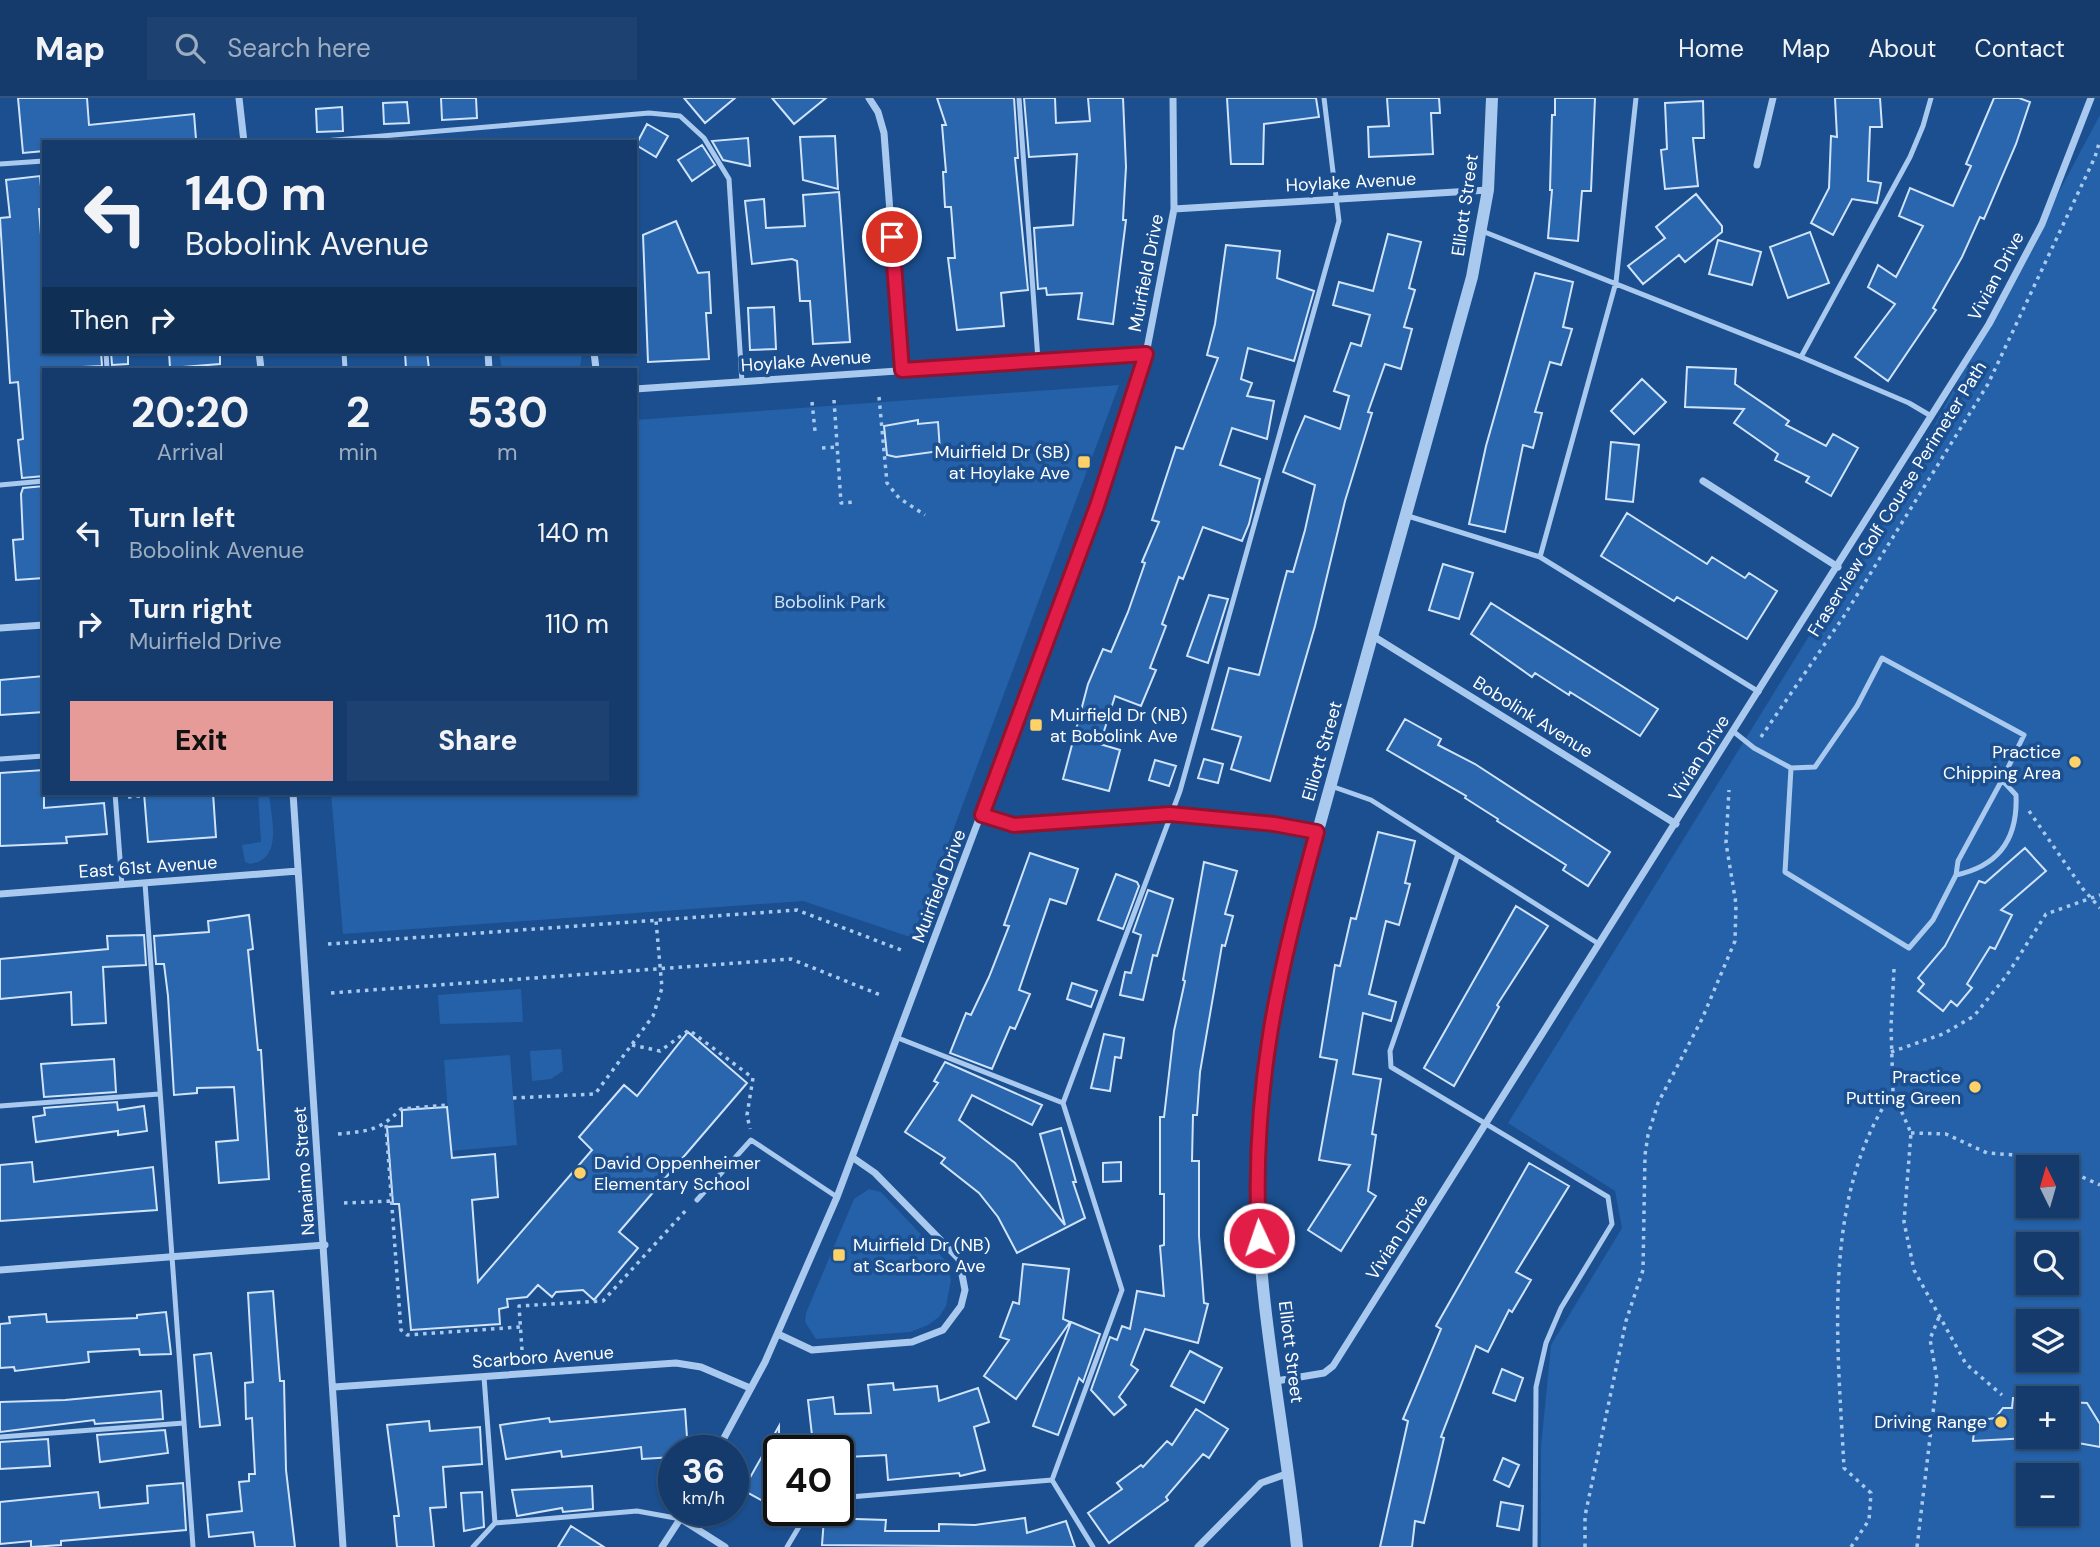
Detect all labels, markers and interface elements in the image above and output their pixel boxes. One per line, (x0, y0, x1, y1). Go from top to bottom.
search box (147, 17, 637, 80)
text: Map (35, 27, 105, 70)
icon: search (171, 29, 209, 67)
text: Search here (227, 31, 371, 65)
text: Home (1678, 33, 1744, 64)
text: Map (1782, 33, 1830, 64)
text: About (1868, 33, 1937, 64)
text: Contact (1975, 33, 2065, 64)
street label: Elliott Street (1446, 152, 1484, 258)
text: 140 m (185, 161, 327, 225)
street label: Hoylake Avenue (1285, 167, 1417, 197)
icon: left (70, 168, 161, 259)
pin (862, 207, 922, 267)
street label: Muirfield Drive (1123, 212, 1169, 334)
icon: arrive (873, 218, 911, 256)
text: Bobolink Avenue (185, 223, 429, 265)
street label: Vivian Drive (1962, 227, 2030, 325)
icon: right (143, 301, 181, 339)
text: Then (70, 303, 129, 337)
street label: Hoylake Avenue (740, 344, 872, 378)
street label: Fraserview Golf Course Perimeter Path (1802, 357, 1992, 641)
text: 20:20 (131, 385, 250, 440)
text: 2 (346, 385, 370, 440)
text: 530 (467, 385, 548, 440)
text: Arrival (157, 437, 224, 467)
text: min (339, 437, 378, 467)
text: m (497, 437, 518, 467)
place label: Muirfield Dr (SB) at Hoylake Ave (935, 440, 1070, 485)
marker: Muirfield Dr (SB) at Hoylake Ave (1076, 454, 1092, 470)
text: Turn left (129, 501, 236, 535)
icon: left (70, 514, 108, 552)
text: 140 m (537, 516, 609, 550)
text: Bobolink Avenue (129, 535, 304, 565)
park label: Bobolink Park (774, 590, 886, 614)
text: Turn right (129, 592, 253, 626)
icon: right (70, 605, 108, 643)
text: 110 m (545, 607, 609, 641)
text: Muirfield Drive (129, 626, 282, 656)
street label: Bobolink Avenue (1468, 670, 1598, 764)
street label: Elliott Street (1296, 698, 1348, 804)
button: Exit (70, 701, 333, 781)
button: Share (347, 701, 609, 781)
place label: Muirfield Dr (NB) at Bobolink Ave (1050, 703, 1187, 748)
street label: Vivian Drive (1663, 710, 1735, 806)
marker: Muirfield Dr (NB) at Bobolink Ave (1028, 717, 1044, 733)
place label: Practice Chipping Area (1943, 740, 2061, 785)
marker: Practice Chipping Area (2067, 754, 2083, 770)
street label: Muirfield Drive (906, 826, 972, 946)
street label: East 61st Avenue (78, 850, 218, 884)
place label: Practice Putting Green (1846, 1065, 1961, 1110)
marker: Practice Putting Green (1967, 1079, 1983, 1095)
street label: Nanaimo Street (288, 1106, 320, 1236)
place label: David Oppenheimer Elementary School (594, 1151, 761, 1196)
north arrow (2016, 1155, 2079, 1218)
map controls (2016, 1155, 2079, 1526)
marker: David Oppenheimer Elementary School (572, 1165, 588, 1181)
street label: Vivian Drive (1360, 1189, 1434, 1285)
position arrow (1222, 1201, 1296, 1275)
button: search (2016, 1232, 2079, 1295)
place label: Muirfield Dr (NB) at Scarboro Ave (853, 1233, 990, 1278)
marker: Muirfield Dr (NB) at Scarboro Ave (831, 1247, 847, 1263)
street label: Elliott Street (1273, 1300, 1309, 1404)
button: layers (2016, 1309, 2079, 1372)
street label: Scarboro Avenue (471, 1340, 615, 1374)
button: + (2016, 1386, 2079, 1449)
place label: Driving Range (1874, 1410, 1987, 1434)
marker: Driving Range (1993, 1414, 2009, 1430)
speed limit sign: 40 (763, 1435, 854, 1526)
text: 36 (682, 1448, 725, 1494)
button: − (2016, 1463, 2079, 1526)
text: km/h (682, 1486, 725, 1510)

